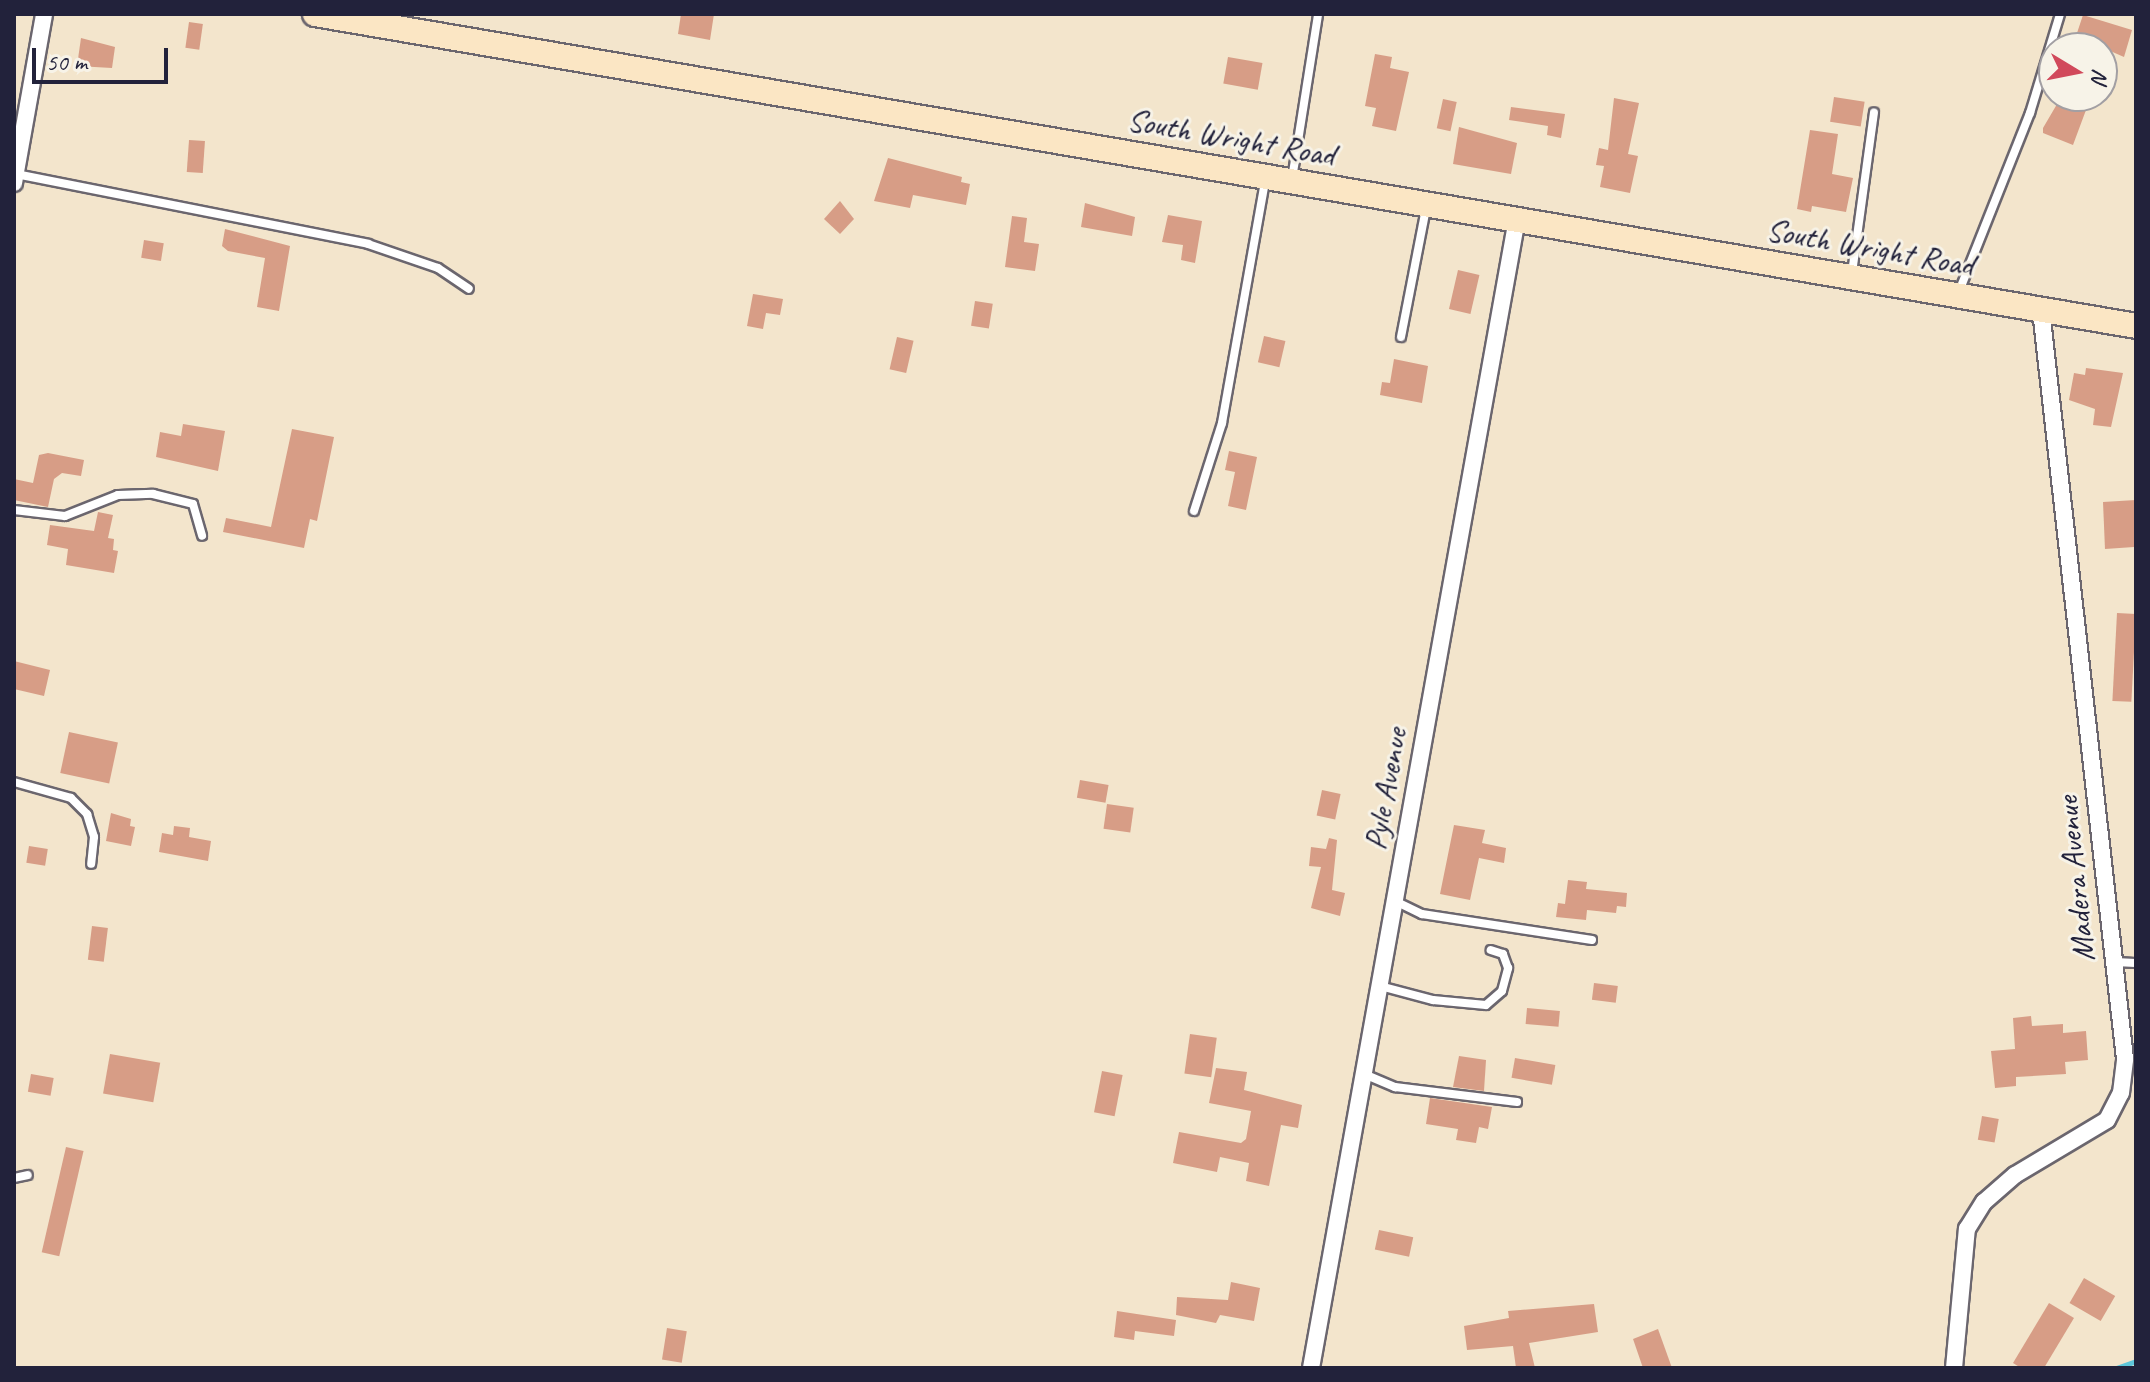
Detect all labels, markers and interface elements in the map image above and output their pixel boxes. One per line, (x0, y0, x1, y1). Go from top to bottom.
scale bar (36, 32, 172, 82)
north arrow (2038, 32, 2118, 112)
text: 50 m (46, 47, 87, 77)
text: N (2085, 67, 2115, 85)
street label: South Wright Road (1124, 101, 1338, 175)
street label: South Wright Road (1763, 211, 1977, 285)
street label: Pyle Avenue (1356, 725, 1416, 853)
street label: Madera Avenue (2048, 794, 2104, 964)

